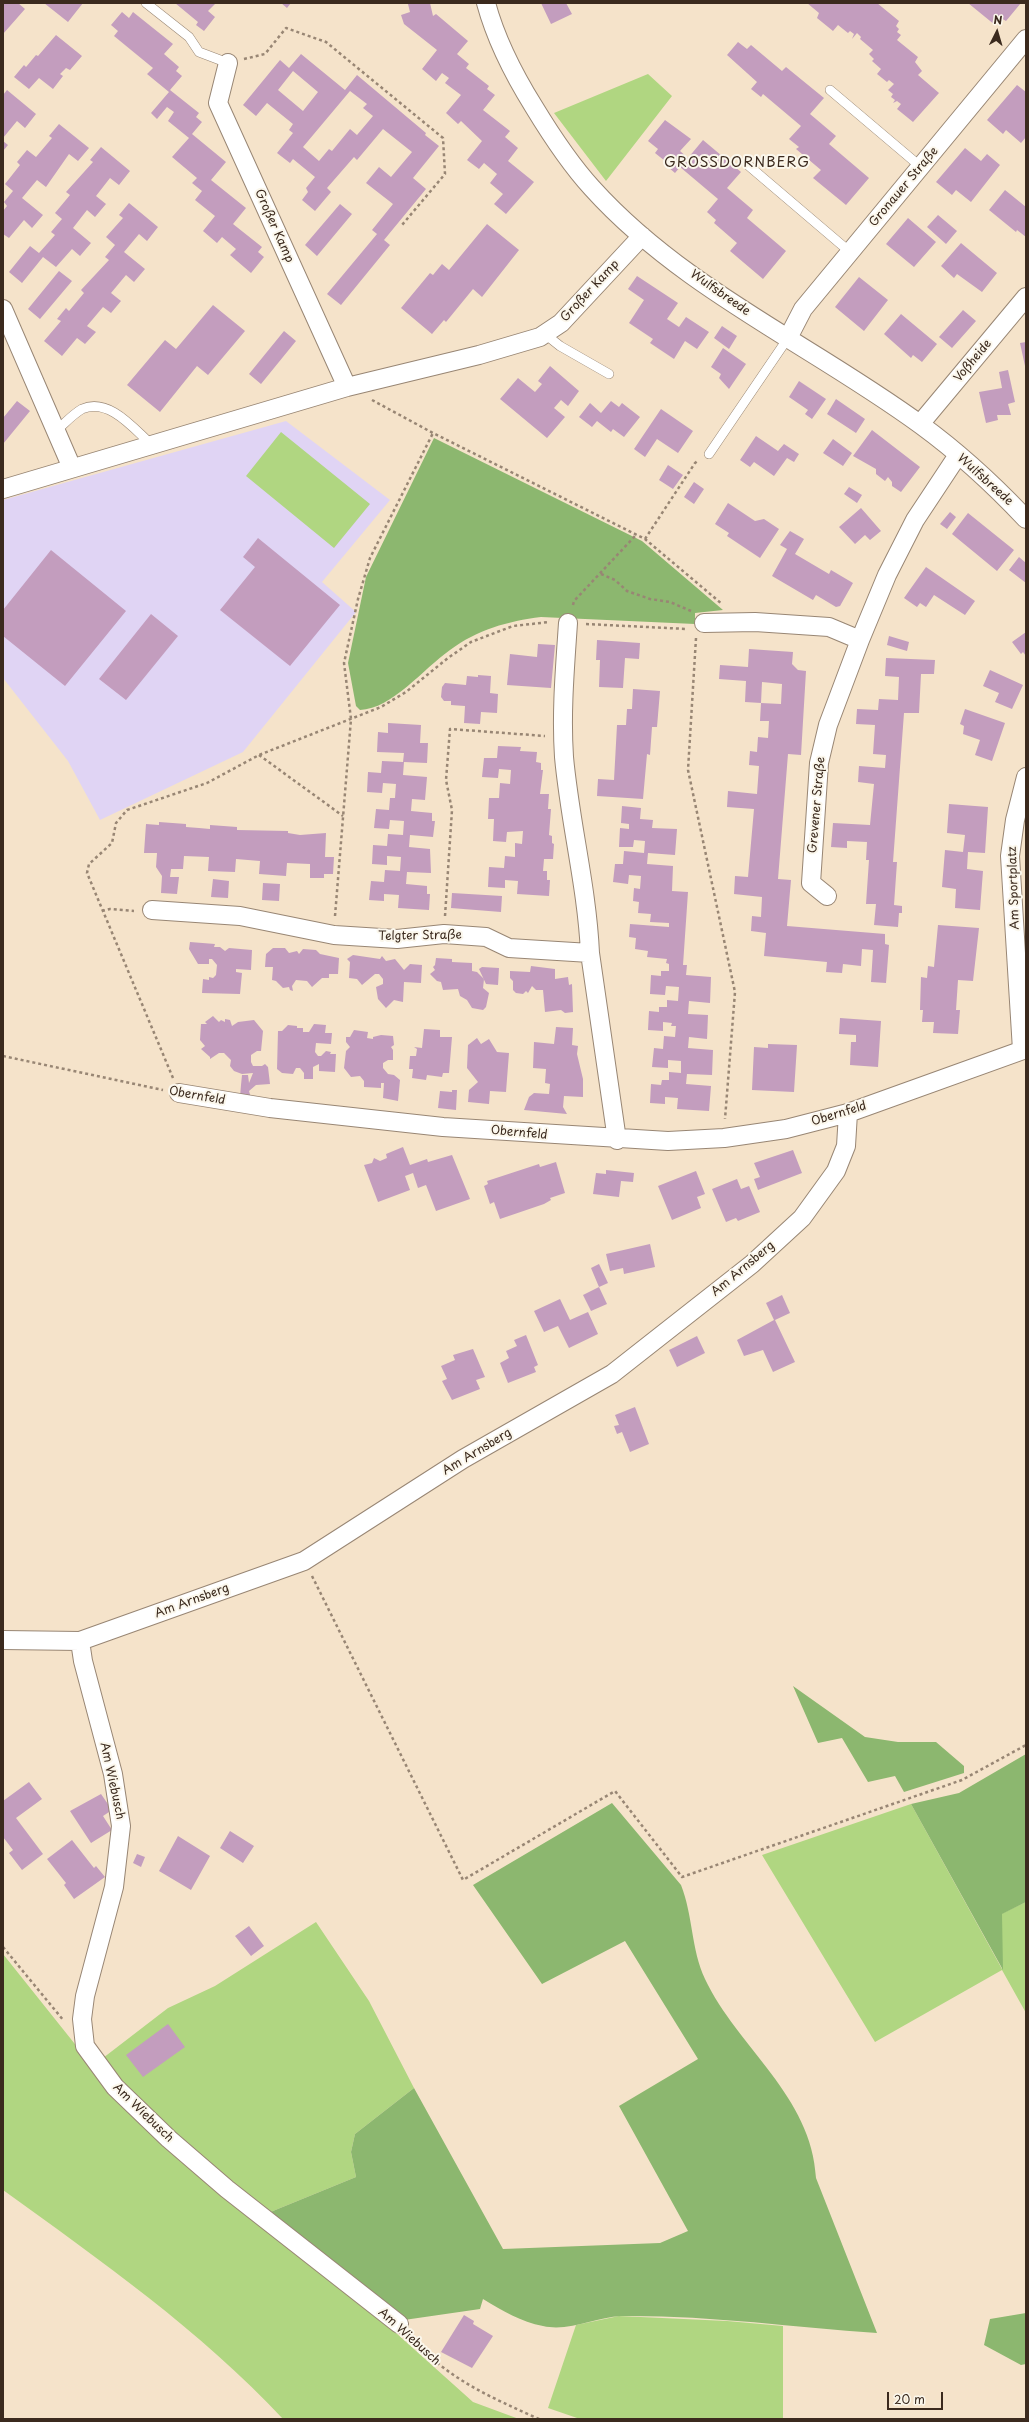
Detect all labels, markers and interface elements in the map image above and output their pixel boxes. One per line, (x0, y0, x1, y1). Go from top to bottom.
text: N (993, 11, 1003, 28)
north arrow (977, 12, 1017, 52)
street label: Gronauer Straße (867, 144, 941, 230)
district label: GROSSDORNBERG (665, 155, 809, 171)
street label: Großer Kamp (251, 187, 297, 265)
street label: Großer Kamp (558, 257, 622, 325)
street label: Wulfsbreede (687, 267, 753, 319)
street label: Voßheide (951, 337, 995, 385)
street label: Wulfsbreede (954, 451, 1016, 509)
street label: Grevener Straße (806, 756, 828, 854)
street label: Am Sportplatz (1005, 846, 1023, 930)
street label: Telgter Straße (378, 928, 462, 944)
street label: Obernfeld (168, 1084, 226, 1108)
street label: Obernfeld (810, 1099, 868, 1129)
street label: Obernfeld (490, 1123, 548, 1143)
street label: Am Arnsberg (709, 1238, 777, 1300)
street label: Am Arnsberg (440, 1426, 514, 1478)
street label: Am Arnsberg (153, 1581, 231, 1621)
street label: Am Wiebusch (97, 1741, 127, 1821)
street label: Am Wiebusch (110, 2081, 176, 2145)
street label: Am Wiebusch (375, 2305, 443, 2369)
scale bar (889, 2384, 945, 2410)
text: 20 m (894, 2390, 925, 2408)

